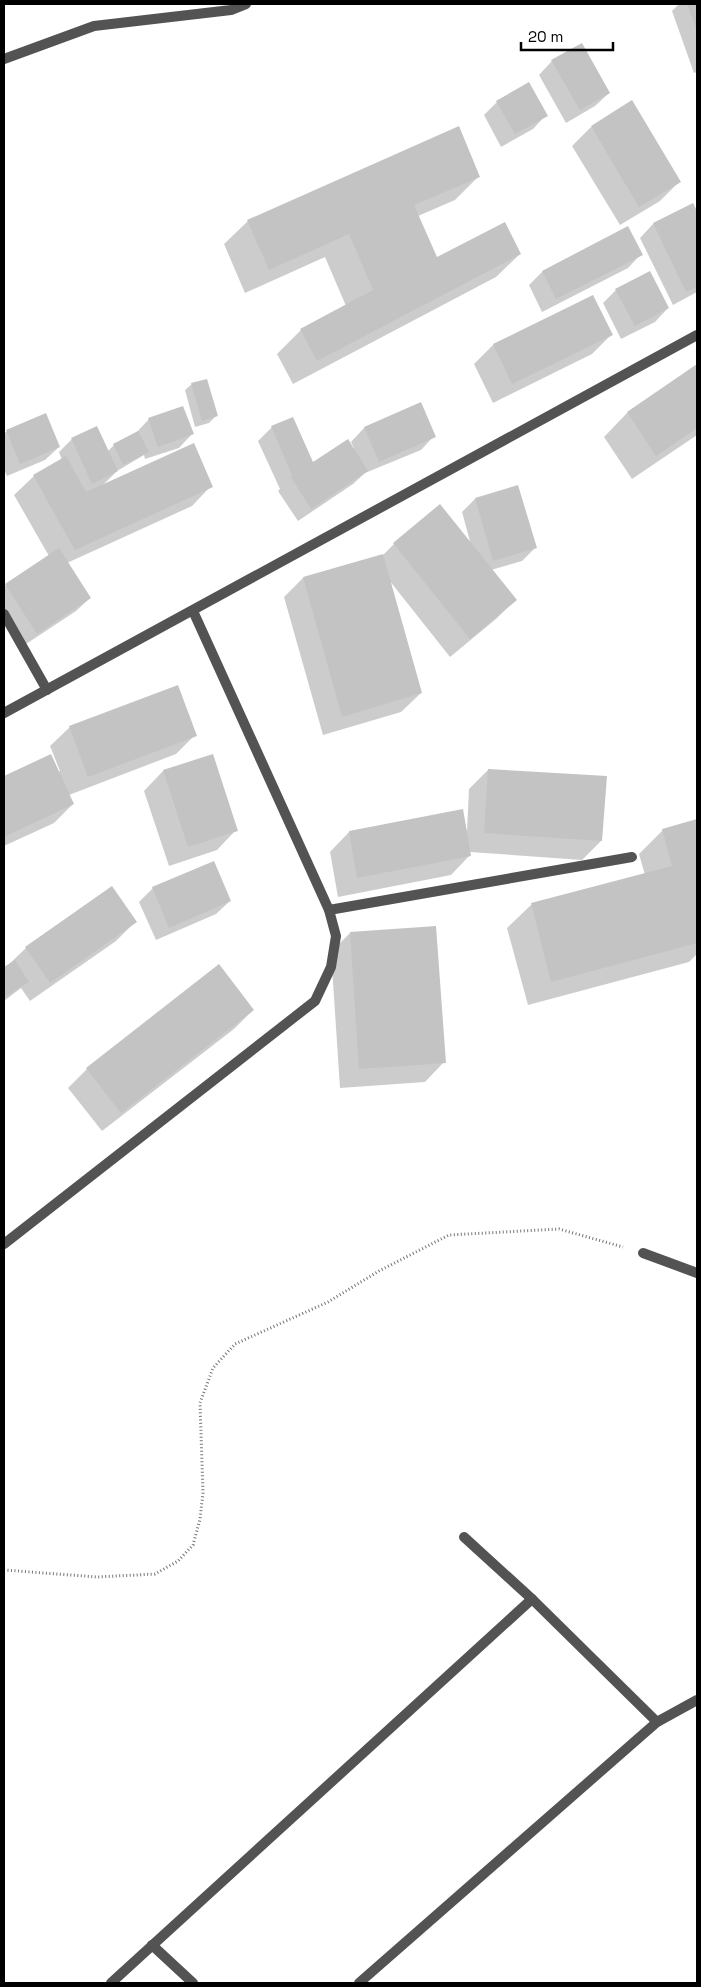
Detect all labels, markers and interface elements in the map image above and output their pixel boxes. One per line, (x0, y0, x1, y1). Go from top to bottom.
scale bar (521, 20, 614, 52)
text: 20 m (528, 27, 563, 46)

